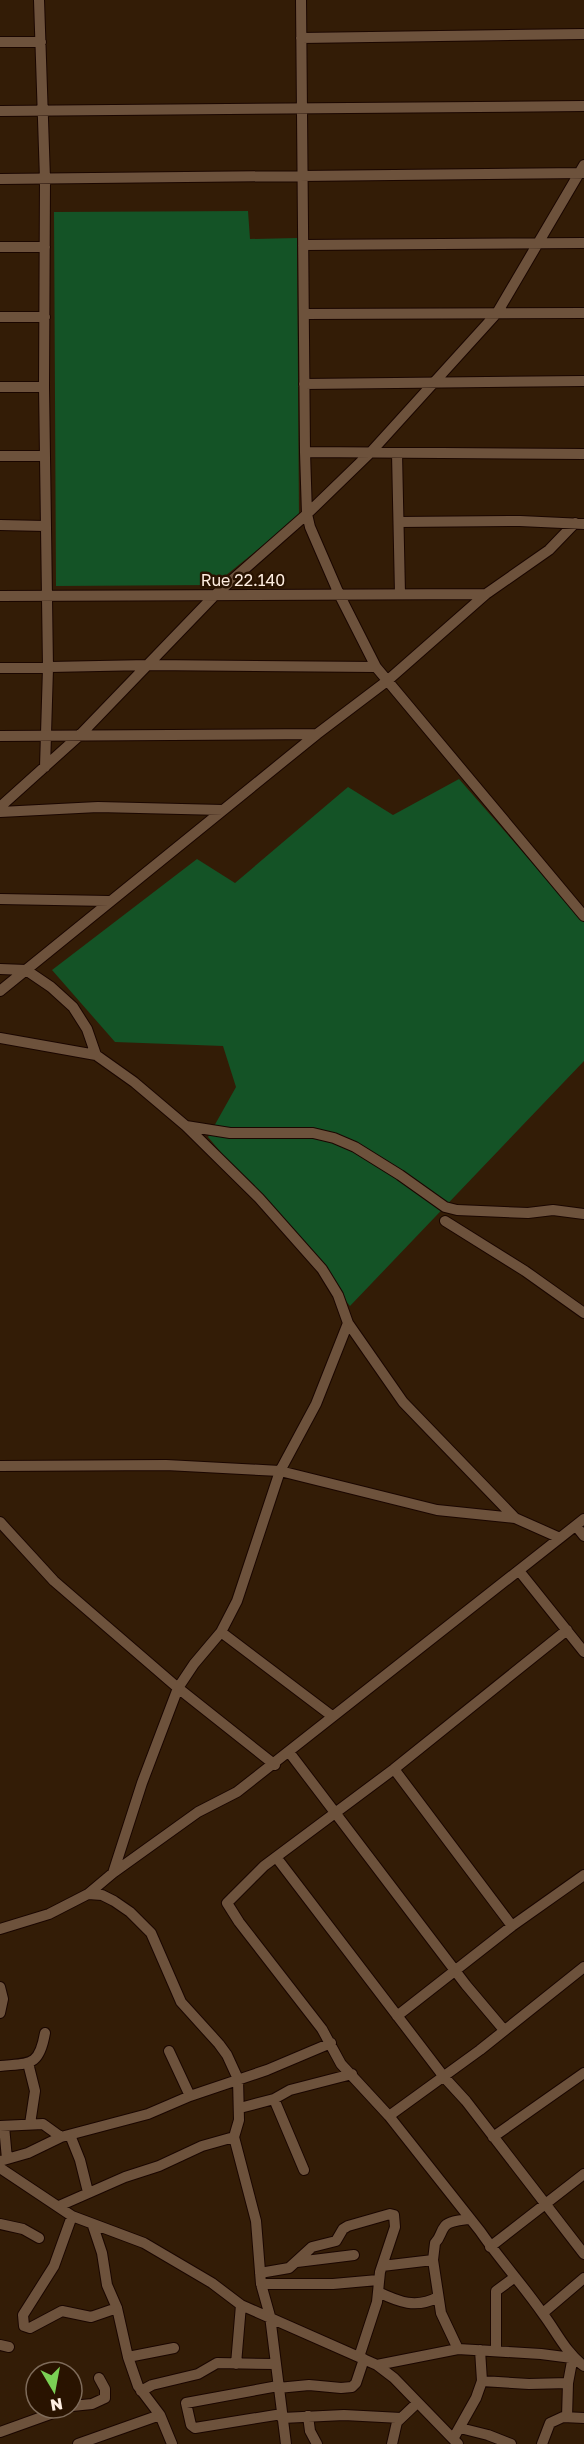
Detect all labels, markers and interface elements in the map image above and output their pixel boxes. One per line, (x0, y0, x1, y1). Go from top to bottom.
street label: Rue 22.140 (201, 570, 285, 590)
north arrow (24, 2360, 84, 2420)
text: N (49, 2394, 64, 2416)

